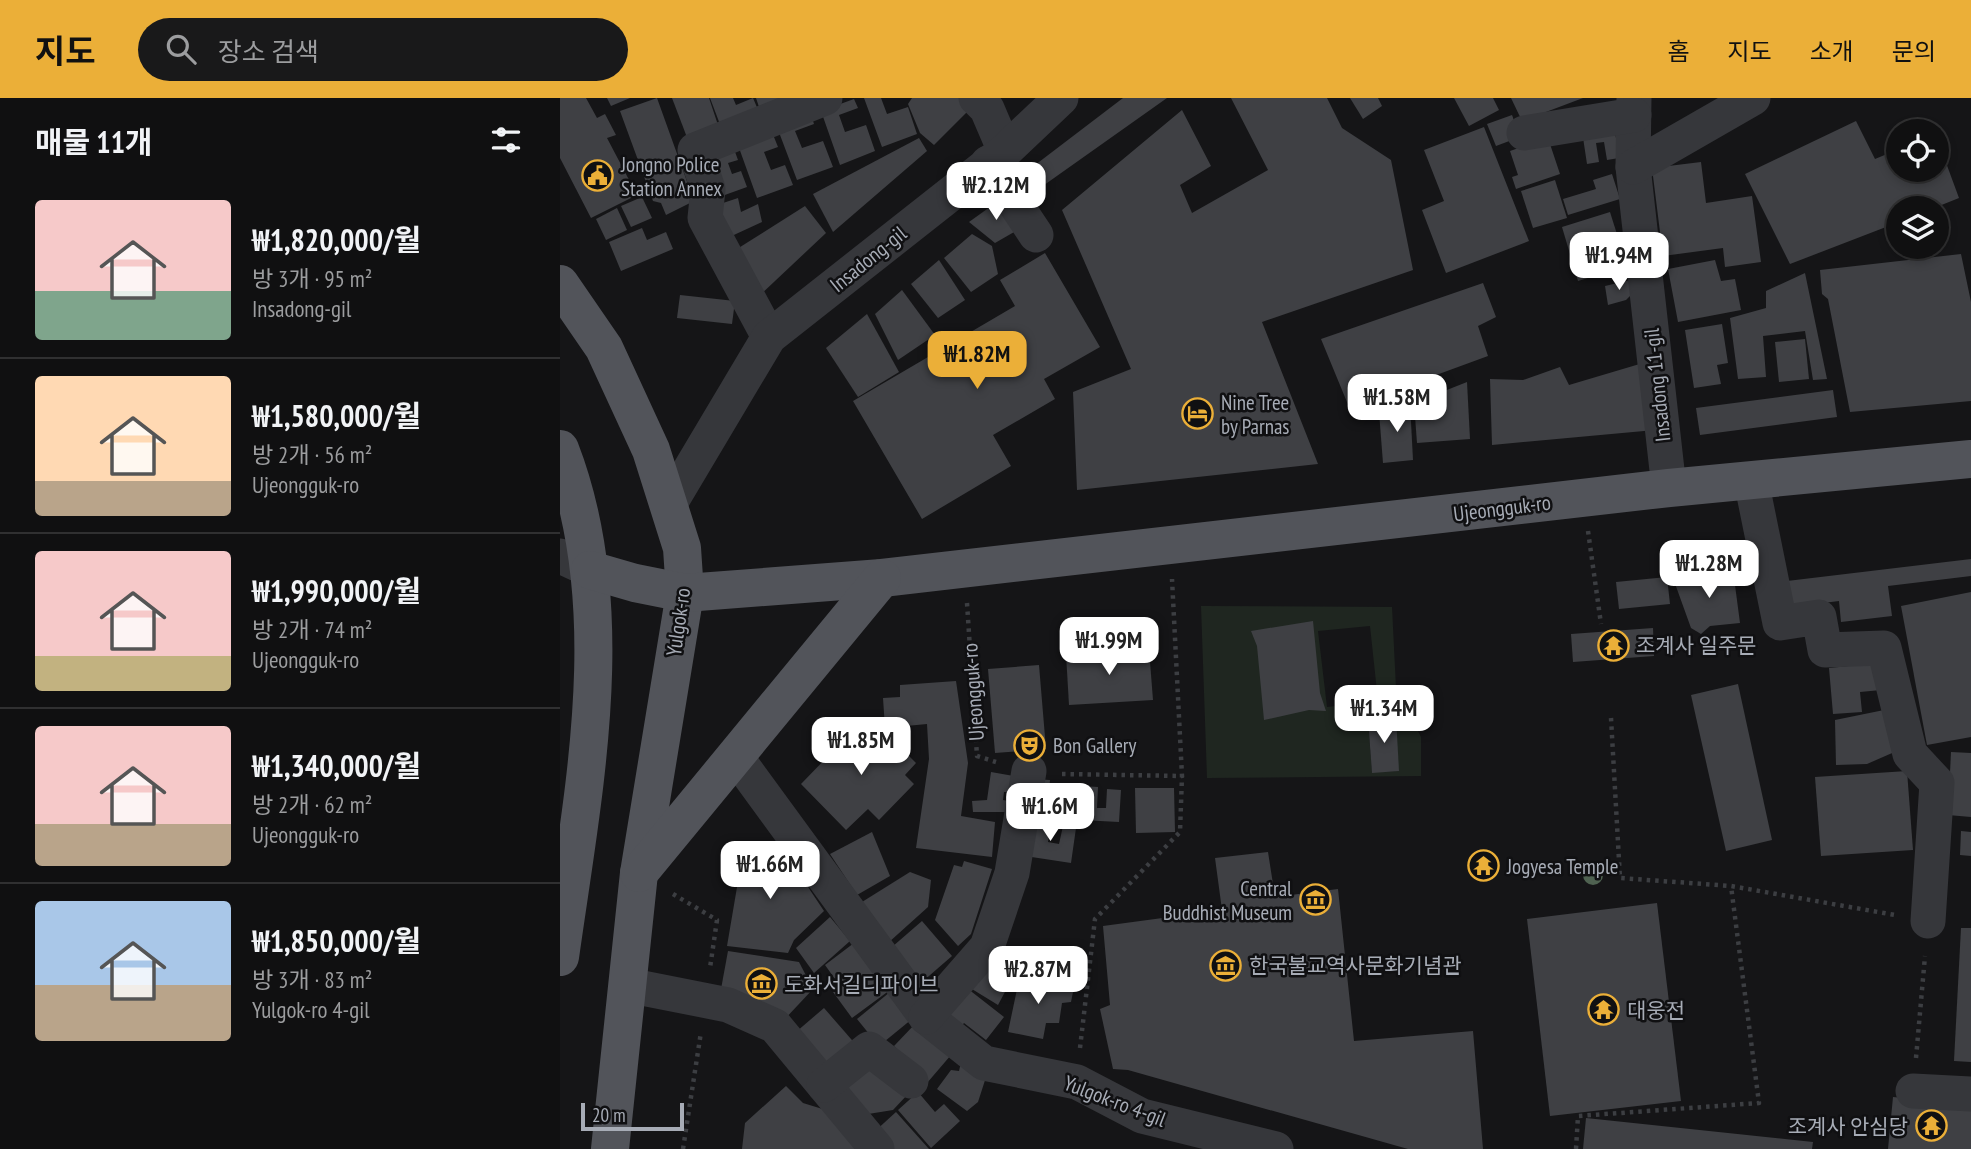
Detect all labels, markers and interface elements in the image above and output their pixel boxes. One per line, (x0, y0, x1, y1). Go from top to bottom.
search box (138, 18, 628, 81)
text: 지도 (35, 29, 96, 72)
icon: search (162, 30, 200, 68)
text: 장소 검색 (218, 35, 319, 68)
text: 홈 (1667, 36, 1689, 67)
text: 지도 (1727, 36, 1772, 67)
text: 소개 (1810, 36, 1854, 67)
text: 문의 (1892, 36, 1936, 67)
map controls (1886, 119, 1949, 259)
button: locate (1886, 119, 1949, 182)
icon: filters (487, 121, 525, 159)
text: 매물 11개 (35, 122, 153, 161)
place label: Jongno Police Station Annex (620, 151, 722, 202)
public building icon: Jongno Police Station Annex (581, 159, 615, 193)
pin: ₩2.12M (939, 162, 1053, 222)
text: ₩2.12M (963, 170, 1029, 199)
button: layers (1886, 196, 1949, 259)
text: ₩1,820,000/월 (252, 220, 421, 259)
street label: Insadong-gil (824, 220, 912, 298)
icon: home (91, 228, 175, 312)
pin: ₩1.94M (1562, 232, 1676, 292)
text: ₩1.94M (1586, 240, 1652, 269)
text: 방 3개 · 95 m² (252, 264, 372, 293)
text: Insadong-gil (252, 294, 351, 323)
street label: Insadong 11-gil (1638, 327, 1676, 443)
pin: ₩1.82M (920, 331, 1034, 391)
text: ₩1.82M (944, 339, 1010, 368)
pin: ₩1.58M (1340, 374, 1454, 434)
text: ₩1.58M (1364, 382, 1430, 411)
place label: Nine Tree by Parnas (1221, 389, 1289, 440)
text: ₩1,580,000/월 (252, 396, 421, 435)
hotel icon: Nine Tree by Parnas (1181, 397, 1215, 431)
icon: home (91, 404, 175, 488)
text: 방 2개 · 56 m² (252, 440, 372, 469)
text: Ujeongguk-ro (252, 470, 359, 499)
street label: Ujeongguk-ro (1452, 489, 1552, 527)
pin: ₩1.28M (1652, 540, 1766, 600)
text: ₩1.28M (1676, 548, 1742, 577)
text: ₩1,990,000/월 (252, 571, 421, 610)
icon: home (91, 579, 175, 663)
street label: Yulgok-ro (660, 586, 696, 658)
text: 방 2개 · 74 m² (252, 615, 372, 644)
pin: ₩1.99M (1052, 618, 1166, 677)
text: ₩1.99M (1076, 625, 1142, 654)
temple icon: 조계사 일주문 (1596, 628, 1630, 662)
place label: 조계사 일주문 (1636, 632, 1756, 659)
street label: Ujeongguk-ro (956, 642, 990, 742)
text: Ujeongguk-ro (252, 645, 359, 674)
pin: ₩1.34M (1327, 686, 1441, 745)
text: ₩1.34M (1351, 693, 1417, 722)
pin: ₩1.85M (804, 718, 918, 777)
text: ₩1.85M (828, 725, 894, 754)
theatre icon: Bon Gallery (1013, 728, 1047, 762)
place label: Bon Gallery (1053, 732, 1137, 759)
text: ₩1,340,000/월 (252, 746, 421, 785)
icon: home (91, 754, 175, 838)
pin: ₩1.6M (1001, 784, 1099, 843)
text: 방 2개 · 62 m² (252, 790, 372, 819)
text: ₩1.6M (1022, 791, 1078, 820)
text: Ujeongguk-ro (252, 820, 359, 849)
pin: ₩1.66M (713, 842, 827, 901)
text: ₩1.66M (737, 849, 803, 878)
temple icon: Jogyesa Temple (1467, 849, 1501, 883)
place label: Jogyesa Temple (1506, 853, 1618, 880)
place label: Central Buddhist Museum (1163, 875, 1292, 926)
museum icon: Central Buddhist Museum (1298, 883, 1332, 917)
text: ₩1,850,000/월 (252, 921, 421, 960)
icon: home (91, 929, 175, 1013)
pin: ₩2.87M (981, 946, 1095, 1006)
museum icon: 한국불교역사문화기념관 (1209, 948, 1243, 982)
place label: 한국불교역사문화기념관 (1249, 952, 1462, 979)
text: ₩2.87M (1005, 954, 1071, 983)
text: 방 3개 · 83 m² (252, 965, 372, 994)
museum icon: 도화서길디파이브 (744, 967, 778, 1001)
place label: 도화서길디파이브 (784, 971, 939, 998)
temple icon: 대웅전 (1587, 993, 1621, 1027)
text: Yulgok-ro 4-gil (252, 995, 370, 1024)
place label: 대웅전 (1627, 997, 1685, 1024)
street label: Yulgok-ro 4-gil (1060, 1069, 1170, 1133)
scale bar (581, 1100, 684, 1132)
text: 20 m (592, 1103, 626, 1127)
temple icon: 조계사 안심당 (1914, 1109, 1948, 1143)
place label: 조계사 안심당 (1788, 1113, 1908, 1140)

